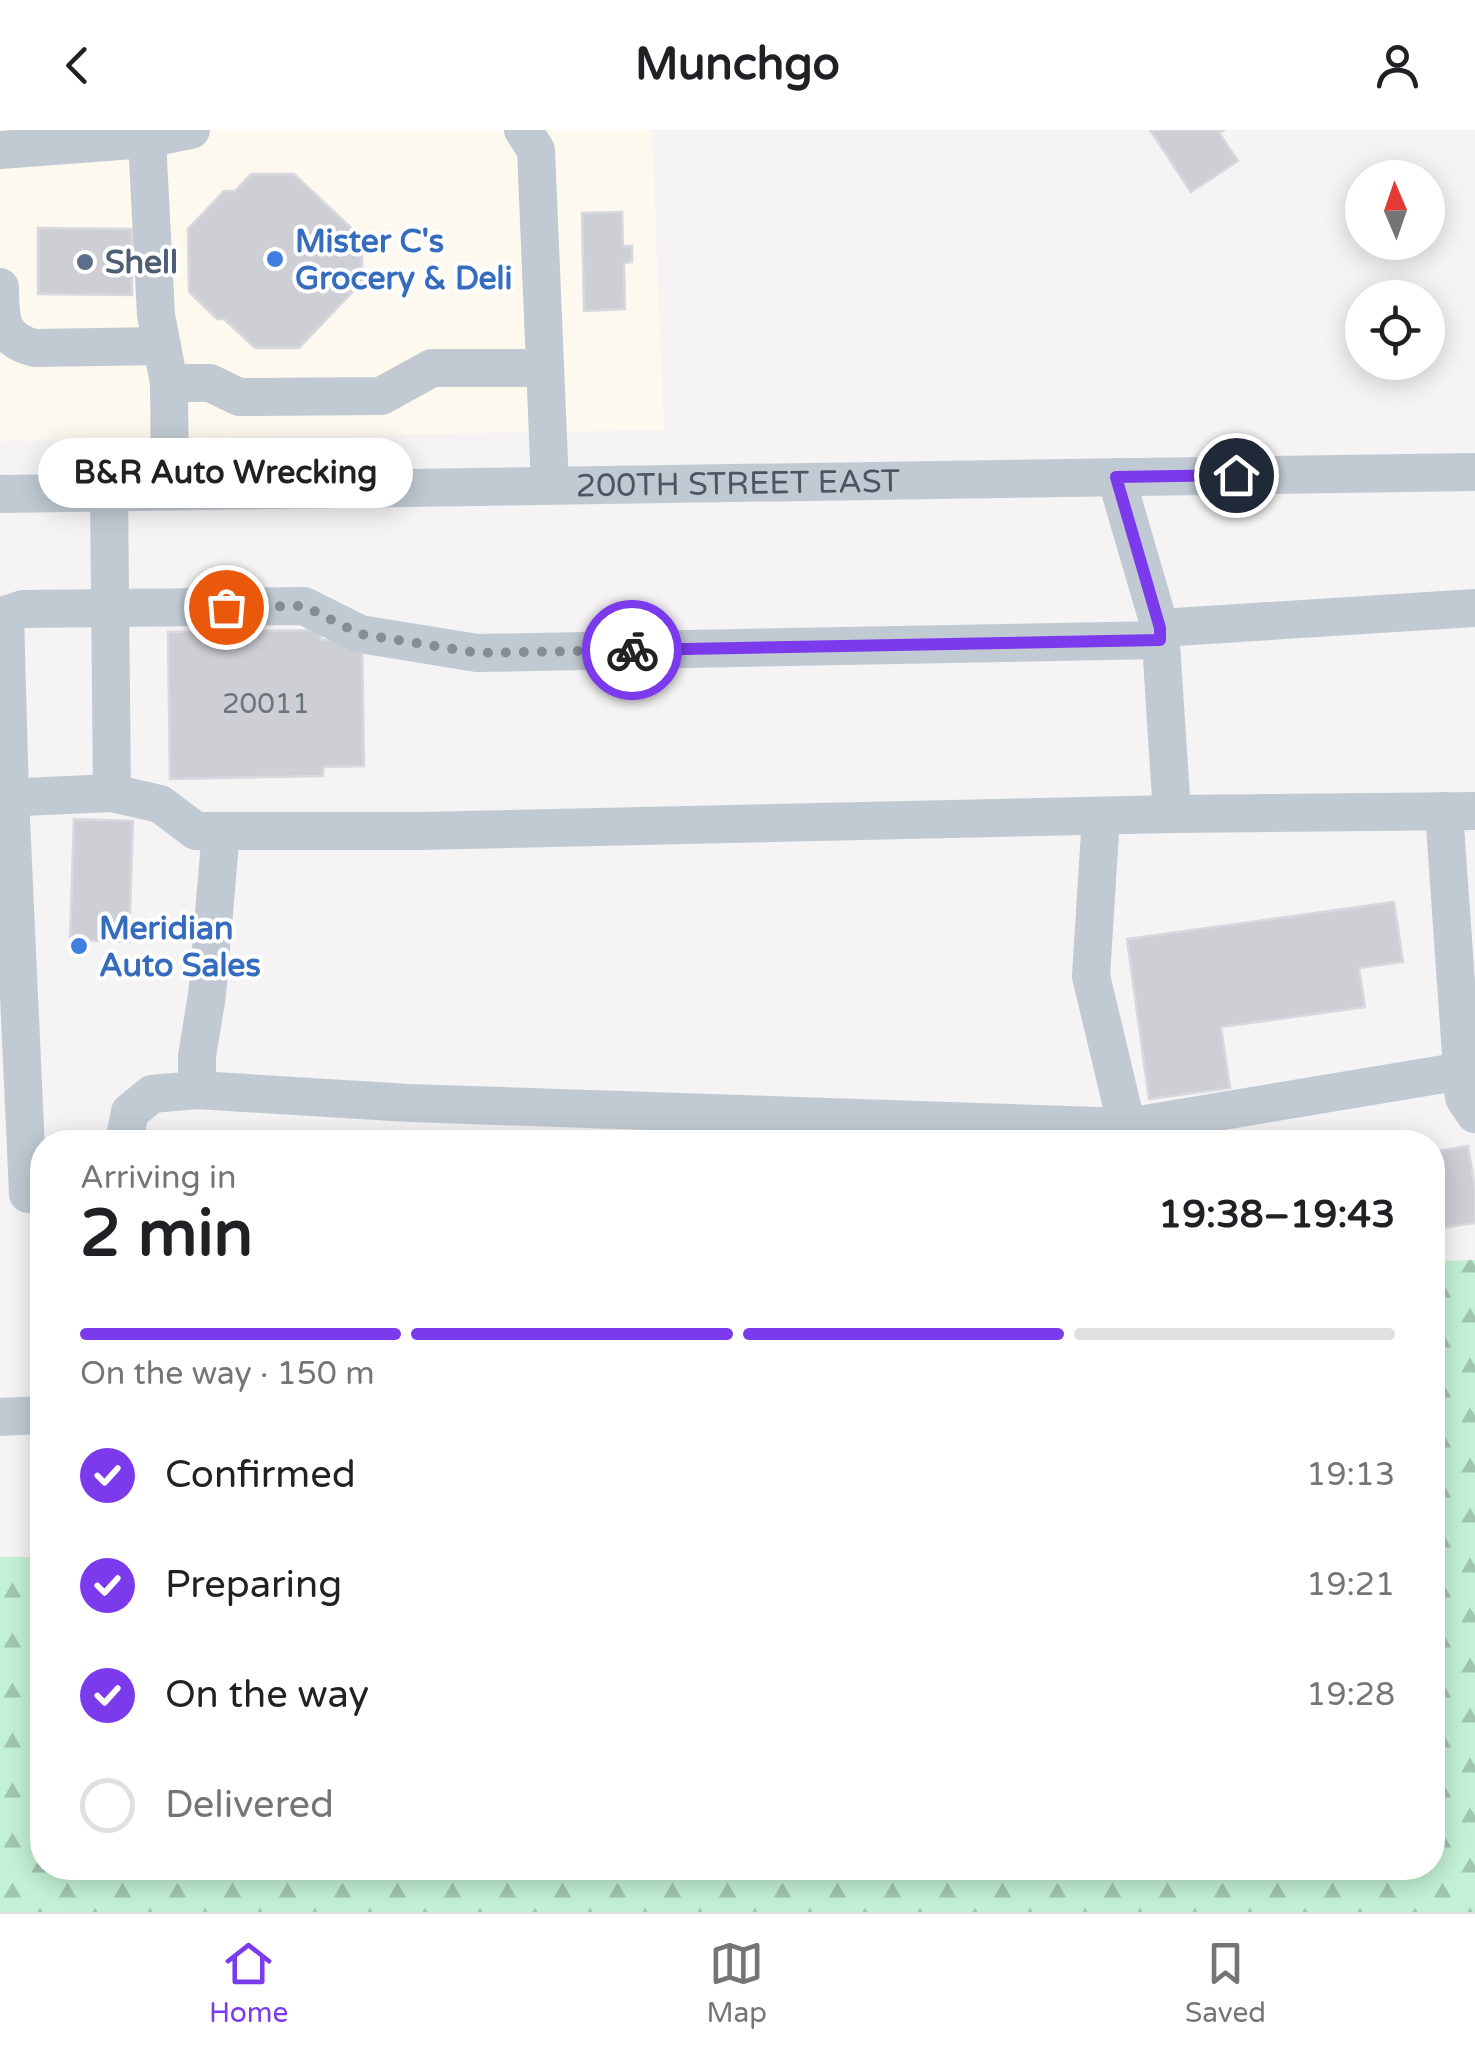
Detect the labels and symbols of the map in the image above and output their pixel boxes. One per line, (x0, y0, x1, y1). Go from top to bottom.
north arrow (1345, 160, 1445, 260)
place label: Mister C's Grocery & Deli (295, 223, 512, 298)
place label: Shell (105, 244, 178, 282)
marker: Mister C's Grocery & Deli (264, 248, 286, 270)
marker: Shell (74, 251, 96, 273)
pin (1194, 433, 1279, 518)
callout: B&R Auto Wrecking (39, 437, 414, 507)
street label: 200TH STREET EAST (576, 463, 901, 505)
pin (184, 565, 269, 650)
courier (582, 600, 682, 700)
house number: 20011 (222, 687, 310, 721)
place label: Meridian Auto Sales (99, 910, 261, 985)
marker: Meridian Auto Sales (68, 935, 90, 957)

